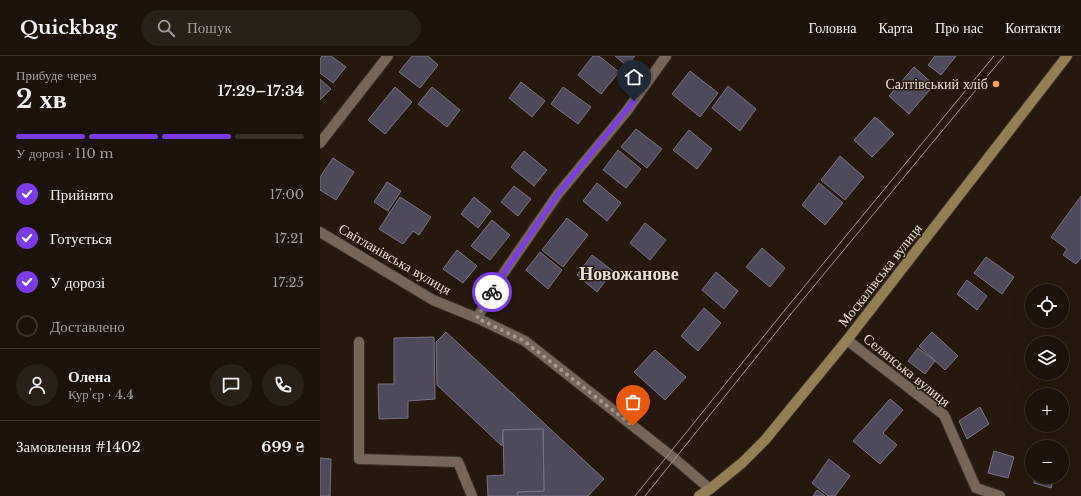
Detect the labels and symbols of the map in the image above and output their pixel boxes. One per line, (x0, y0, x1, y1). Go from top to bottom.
pin (617, 60, 651, 101)
place label: Салтівський хліб (885, 75, 988, 93)
marker: Салтівський хліб (991, 79, 1001, 89)
street label: Світланівська вулиця (335, 219, 455, 299)
street label: Москалівська вулиця (834, 219, 926, 330)
district label: Новожанове (579, 263, 679, 285)
courier (472, 272, 512, 312)
street label: Селянська вулиця (860, 329, 955, 411)
pin (616, 385, 650, 426)

